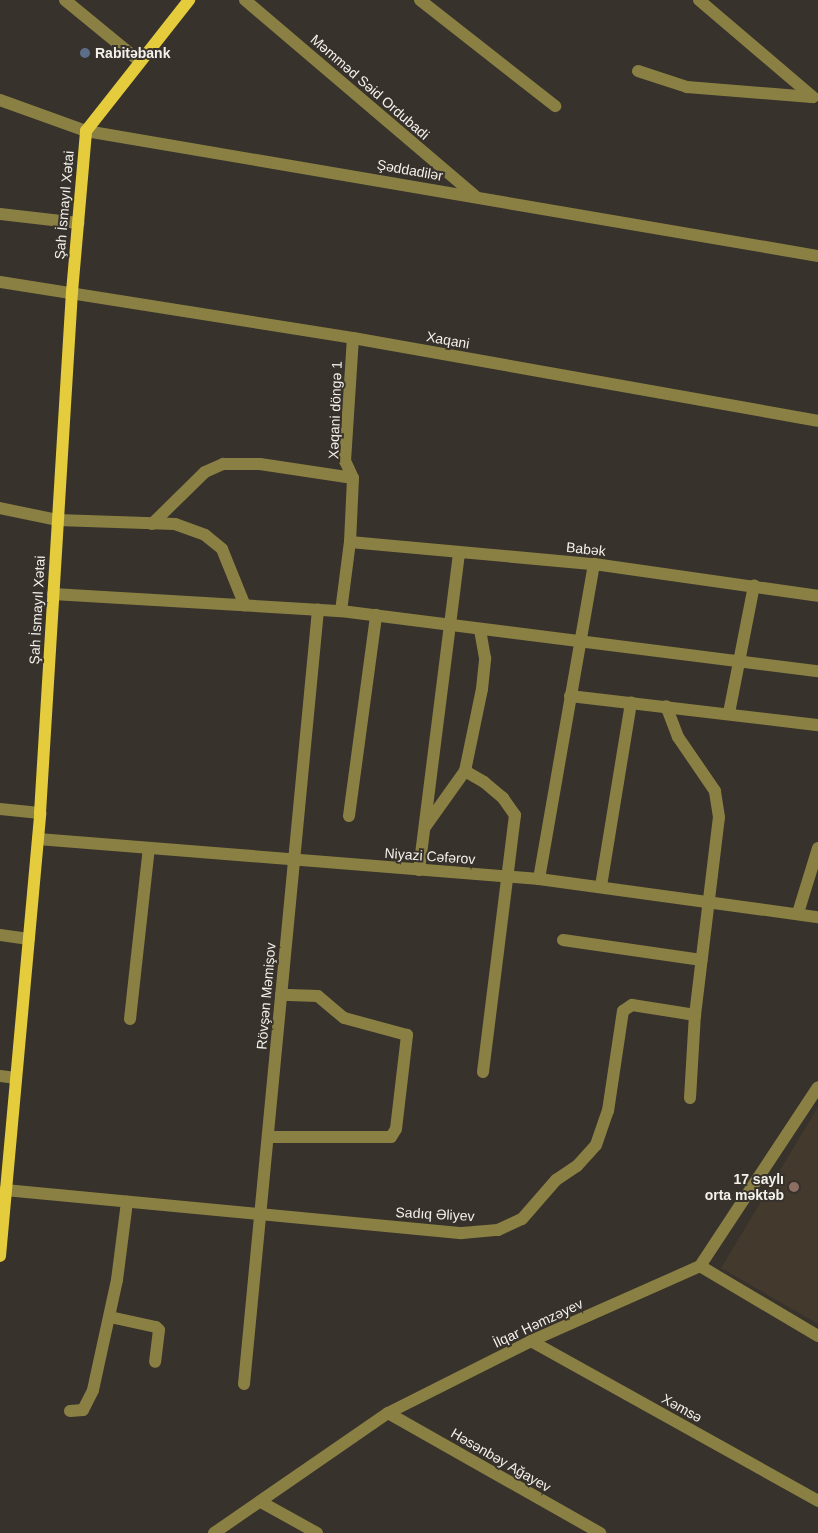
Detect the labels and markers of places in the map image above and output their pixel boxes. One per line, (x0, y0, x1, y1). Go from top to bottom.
place label: Rabitəbank (95, 45, 170, 61)
marker: Rabitəbank (79, 47, 91, 59)
place label: 17 saylı orta məktəb (705, 1171, 784, 1204)
marker: 17 saylı orta məktəb (788, 1181, 800, 1193)

